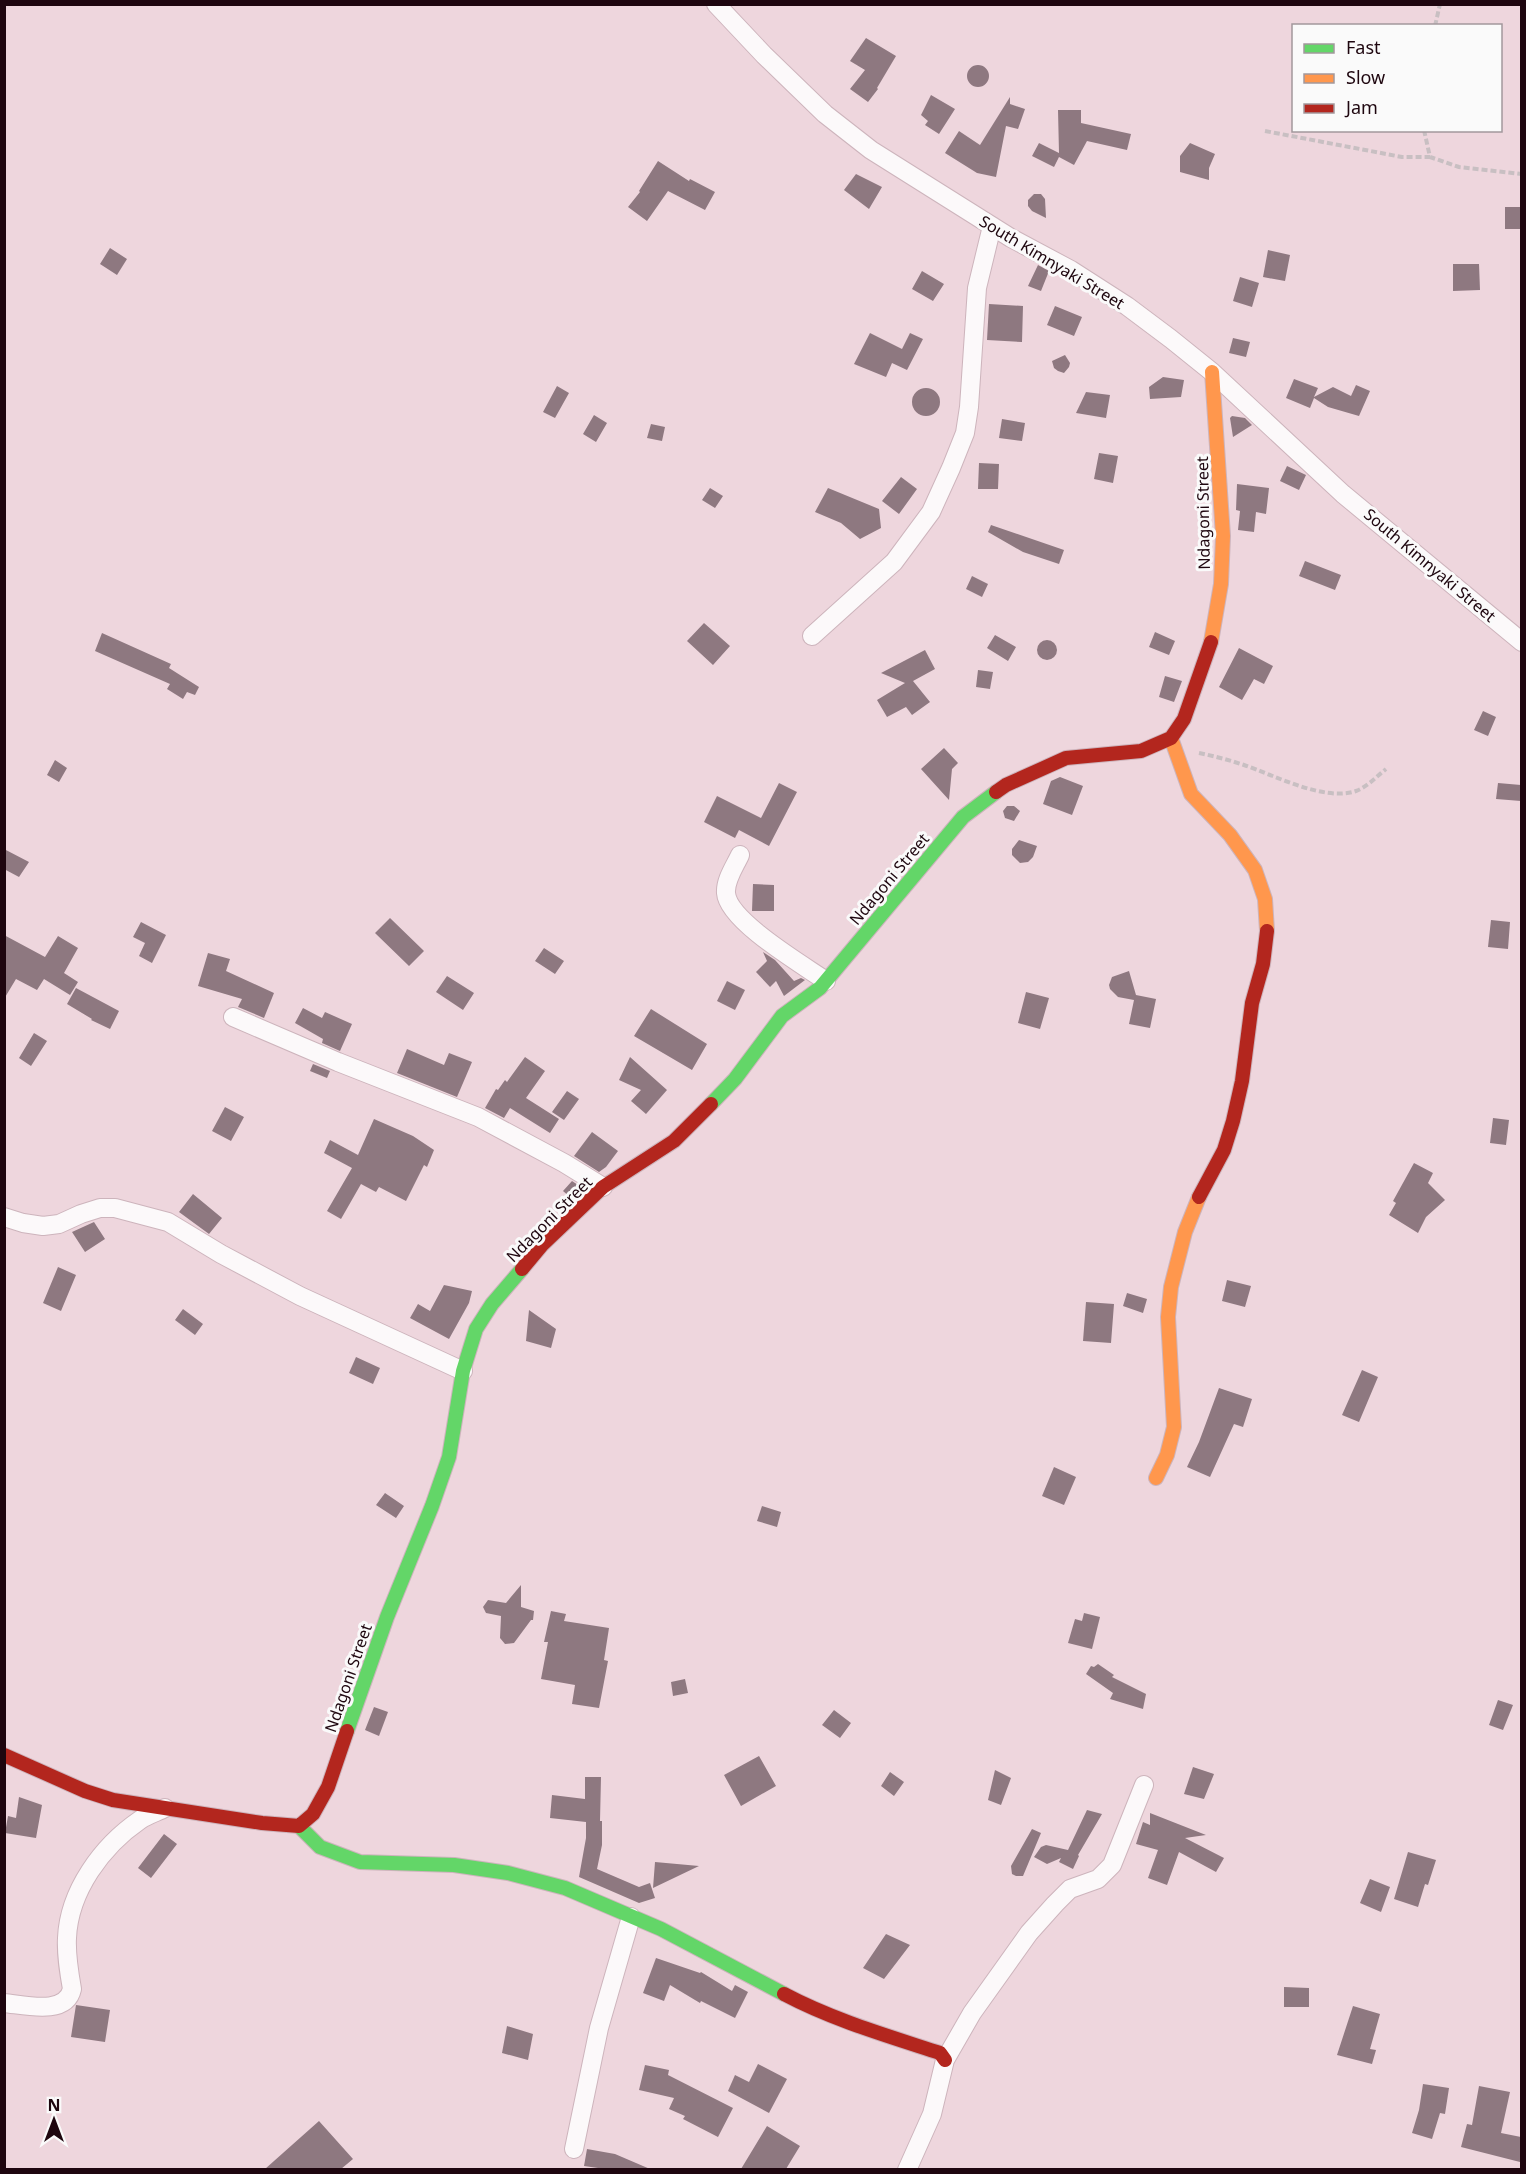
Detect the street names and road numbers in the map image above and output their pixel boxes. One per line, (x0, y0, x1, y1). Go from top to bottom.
street label: South Kimnyaki Street (975, 210, 1129, 314)
street label: Ndagoni Street (1191, 456, 1215, 570)
street label: South Kimnyaki Street (1359, 503, 1501, 627)
street label: Ndagoni Street (844, 828, 934, 929)
street label: Ndagoni Street (501, 1171, 597, 1267)
street label: Ndagoni Street (319, 1621, 377, 1735)

